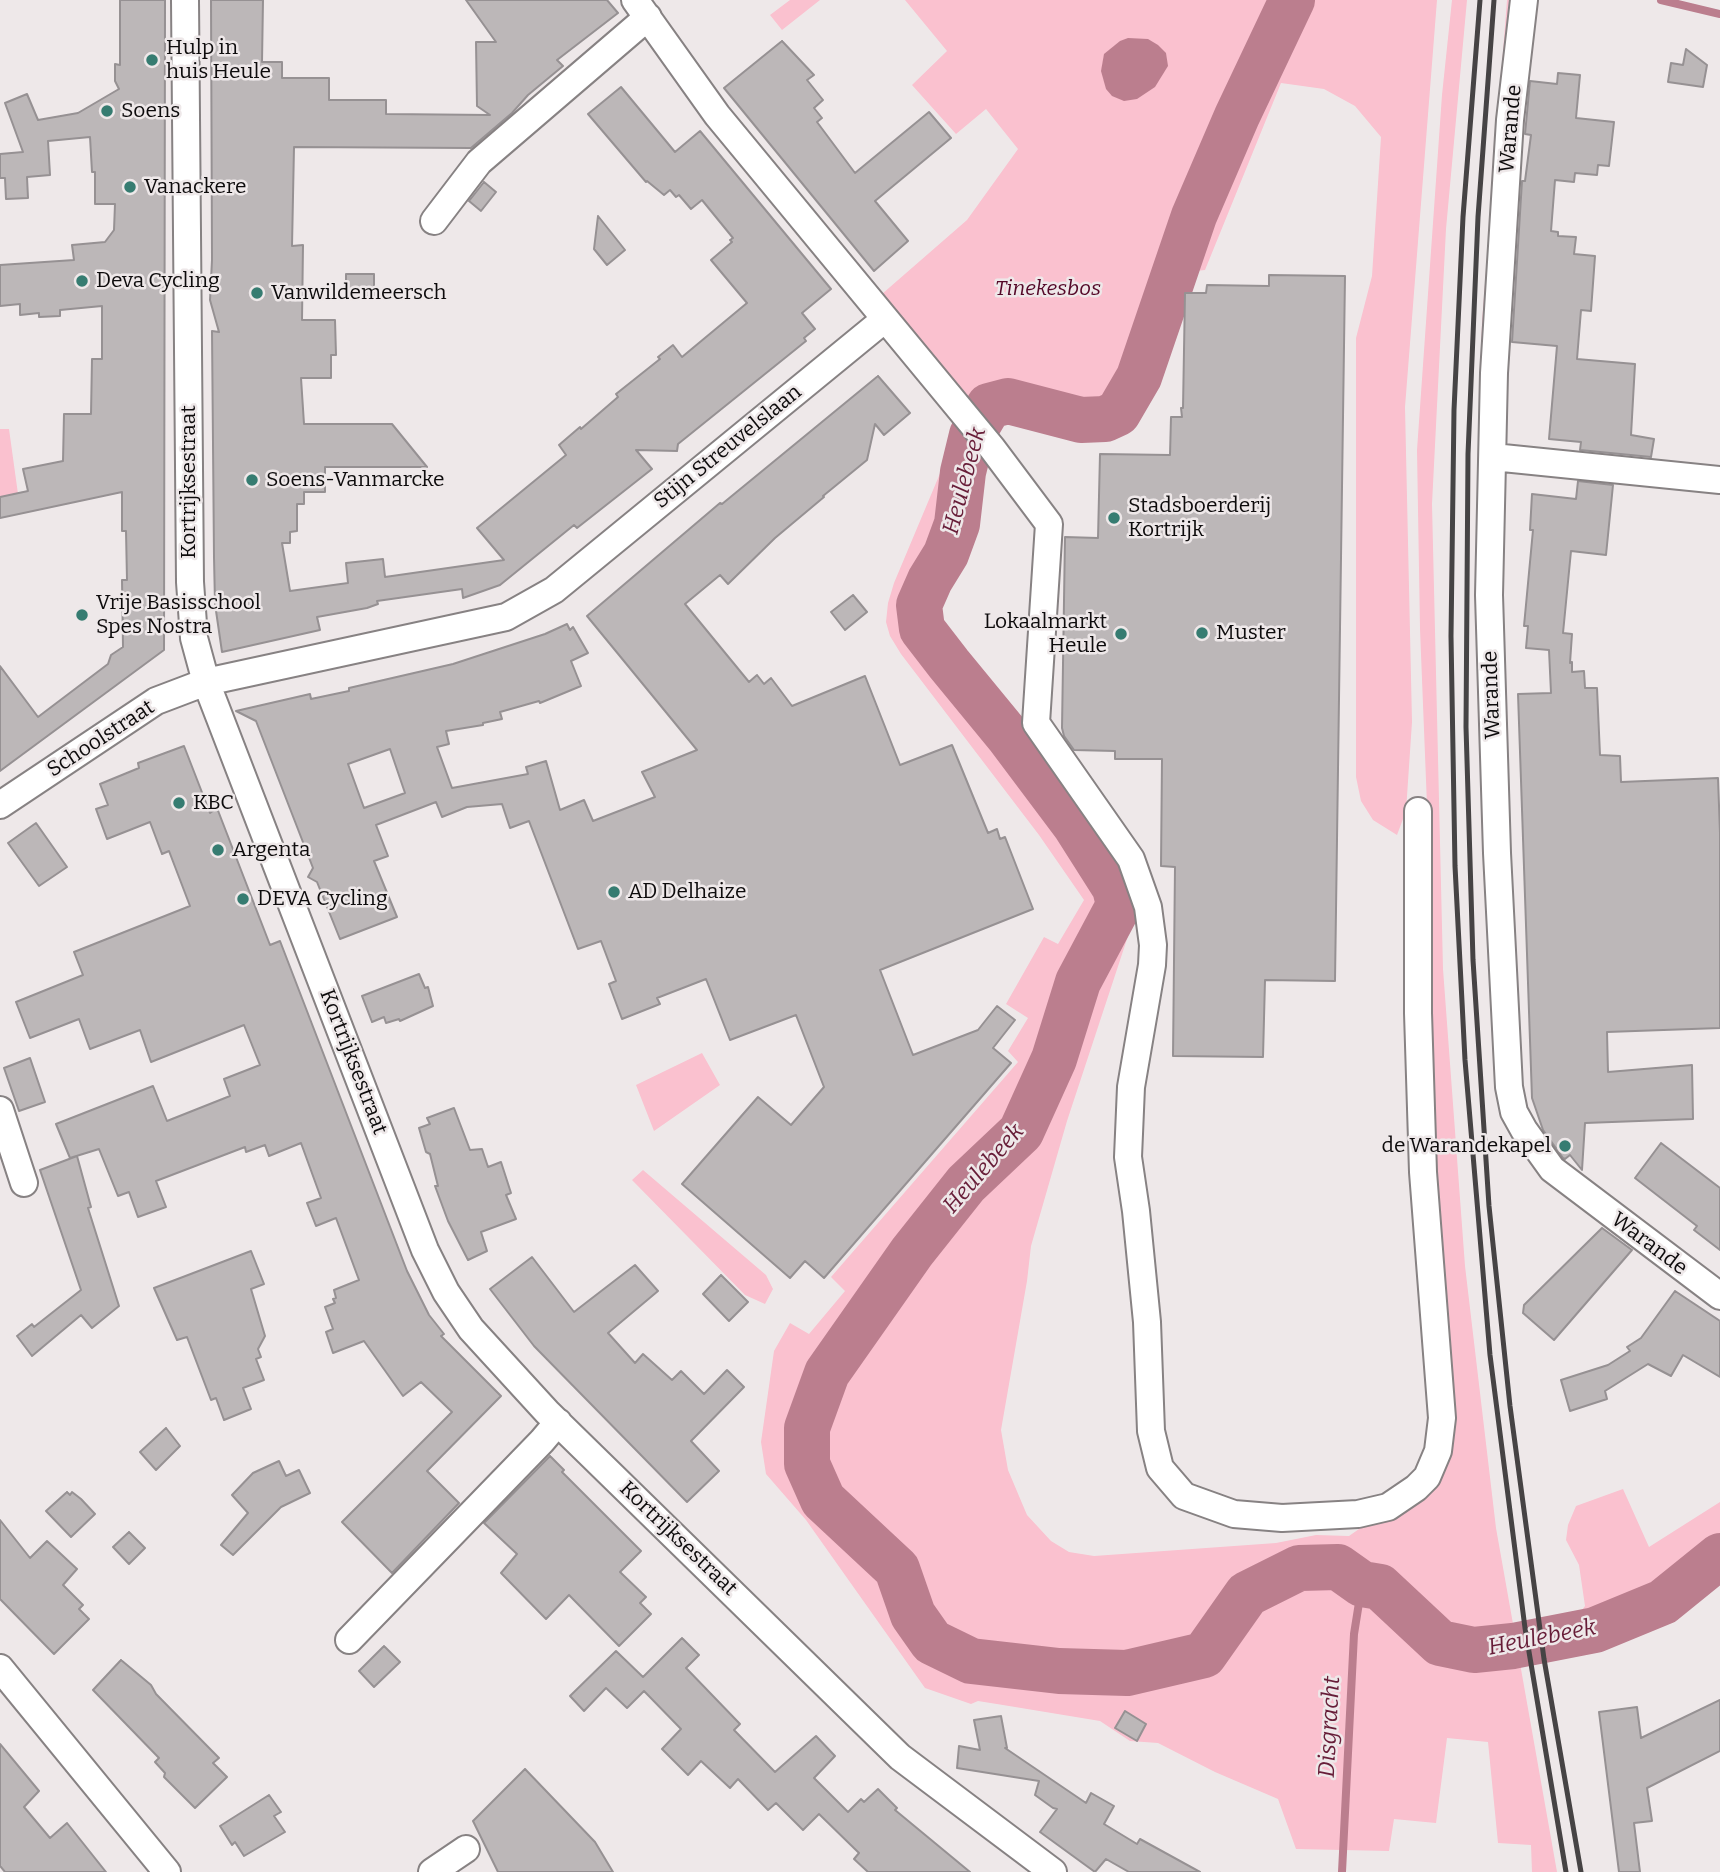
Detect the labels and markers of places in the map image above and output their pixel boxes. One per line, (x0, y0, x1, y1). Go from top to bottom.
place label: Hulp in huis Heule (166, 35, 271, 85)
marker: Hulp in huis Heule (144, 52, 160, 68)
place label: Soens (121, 98, 180, 124)
marker: Soens (99, 103, 115, 119)
place label: Vanackere (144, 174, 246, 200)
marker: Vanackere (122, 179, 138, 195)
place label: Deva Cycling (96, 268, 220, 294)
marker: Deva Cycling (74, 273, 90, 289)
place label: Vanwildemeersch (271, 280, 446, 306)
marker: Vanwildemeersch (249, 285, 265, 301)
place label: Soens-Vanmarcke (266, 467, 444, 493)
marker: Soens-Vanmarcke (244, 472, 260, 488)
place label: Stadsboerderij Kortrijk (1128, 493, 1271, 543)
marker: Stadsboerderij Kortrijk (1106, 510, 1122, 526)
place label: Vrije Basisschool Spes Nostra (96, 590, 261, 640)
marker: Vrije Basisschool Spes Nostra (74, 607, 90, 623)
place label: Lokaalmarkt Heule (984, 609, 1107, 659)
place label: Muster (1216, 620, 1286, 646)
marker: Muster (1194, 625, 1210, 641)
marker: Lokaalmarkt Heule (1113, 626, 1129, 642)
place label: KBC (193, 790, 234, 816)
marker: KBC (171, 795, 187, 811)
place label: Argenta (232, 837, 310, 863)
marker: Argenta (210, 842, 226, 858)
place label: AD Delhaize (628, 879, 746, 905)
marker: AD Delhaize (606, 884, 622, 900)
place label: DEVA Cycling (257, 886, 388, 912)
marker: DEVA Cycling (235, 891, 251, 907)
place label: de Warandekapel (1381, 1133, 1551, 1159)
marker: de Warandekapel (1557, 1138, 1573, 1154)

